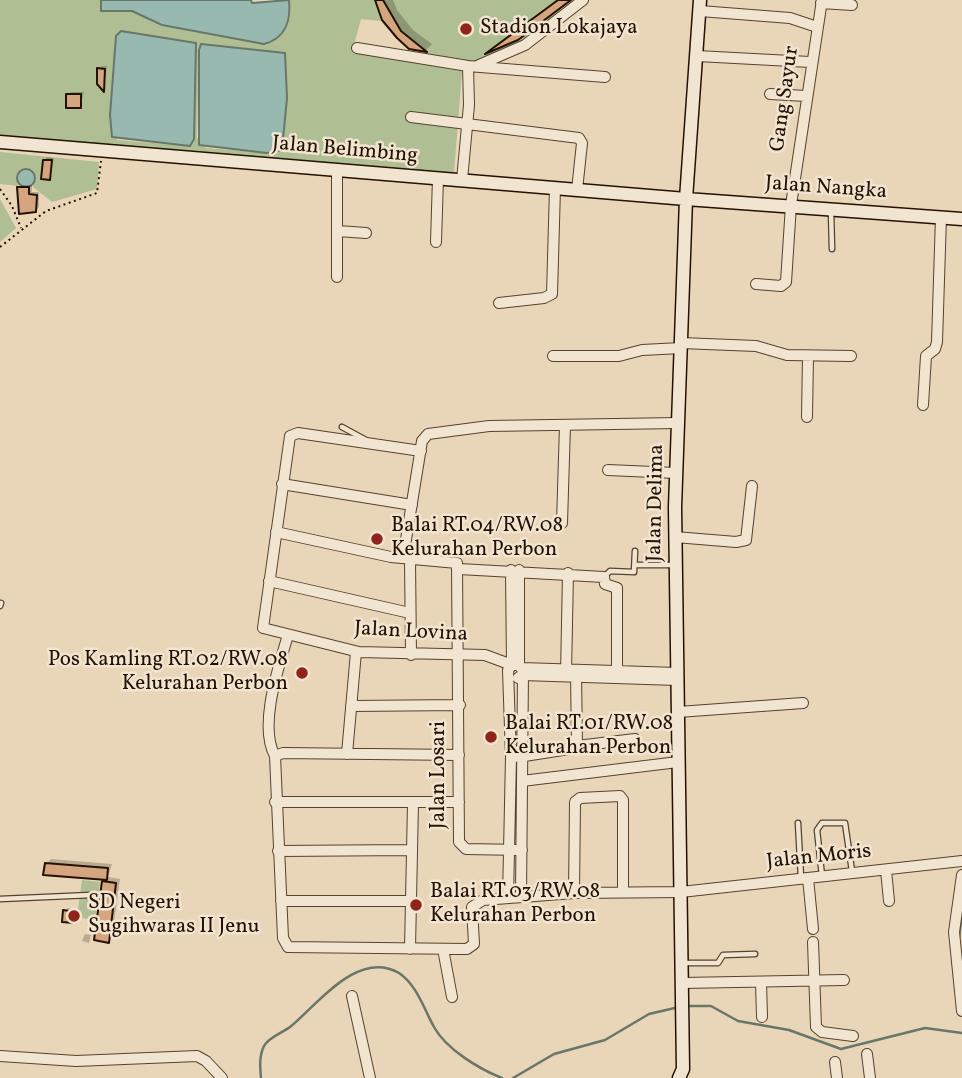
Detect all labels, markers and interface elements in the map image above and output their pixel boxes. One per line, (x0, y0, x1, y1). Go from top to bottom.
place label: Stadion Lokajaya (480, 16, 638, 42)
marker: Stadion Lokajaya (458, 21, 474, 37)
street label: Gang Sayur (766, 44, 806, 154)
street label: Jalan Belimbing (271, 132, 419, 170)
street label: Jalan Nangka (764, 172, 888, 206)
street label: Jalan Delima (643, 444, 671, 562)
place label: Balai RT.04/RW.08 Kelurahan Perbon (391, 514, 563, 564)
marker: Balai RT.04/RW.08 Kelurahan Perbon (369, 531, 385, 547)
street label: Jalan Lovina (353, 617, 469, 649)
place label: Pos Kamling RT.02/RW.08 Kelurahan Perbon (48, 648, 288, 698)
marker: Pos Kamling RT.02/RW.08 Kelurahan Perbon (294, 665, 310, 681)
place label: Balai RT.01/RW.08 Kelurahan Perbon (505, 712, 673, 762)
street label: Jalan Losari (427, 721, 453, 829)
marker: Balai RT.01/RW.08 Kelurahan Perbon (483, 729, 499, 745)
street label: Jalan Moris (765, 840, 873, 876)
place label: Balai RT.03/RW.08 Kelurahan Perbon (430, 880, 600, 930)
place label: SD Negeri Sugihwaras II Jenu (88, 891, 260, 941)
marker: Balai RT.03/RW.08 Kelurahan Perbon (408, 897, 424, 913)
marker: SD Negeri Sugihwaras II Jenu (66, 908, 82, 924)

